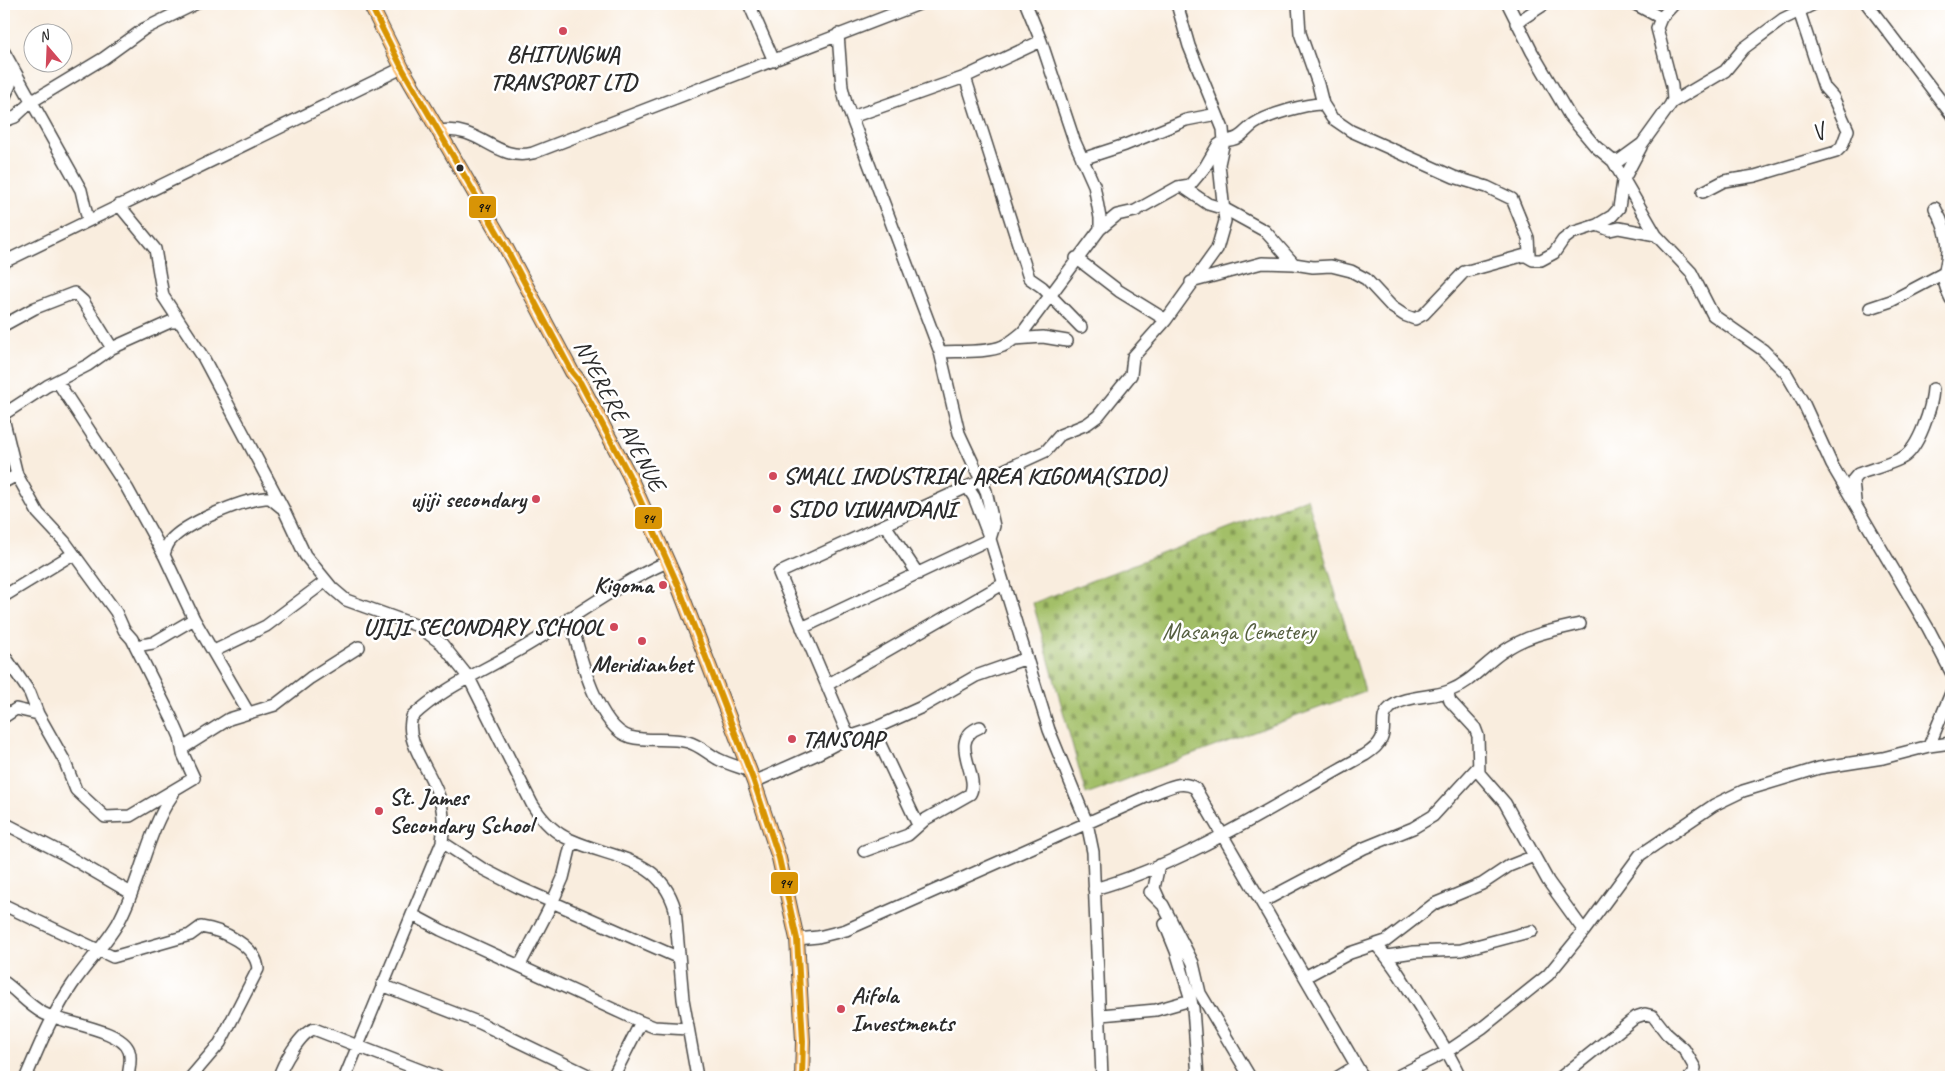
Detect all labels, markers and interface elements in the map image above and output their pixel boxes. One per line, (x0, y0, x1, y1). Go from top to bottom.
north arrow (22, 22, 72, 72)
marker: BHITUNGWA TRANSPORT LTD (557, 25, 569, 37)
text: N (37, 26, 53, 46)
place label: BHITUNGWA TRANSPORT LTD (490, 39, 639, 97)
street label: V (1806, 114, 1834, 148)
unlabelled marker (455, 163, 465, 173)
line badge: 94 (468, 195, 497, 219)
text: 94 (477, 199, 491, 216)
street label: NYERERE AVENUE (567, 334, 674, 499)
place label: SMALL INDUSTRIAL AREA KIGOMA(SIDO) (783, 461, 1168, 491)
marker: SMALL INDUSTRIAL AREA KIGOMA(SIDO) (767, 470, 779, 482)
place label: ujiji secondary (410, 484, 528, 514)
marker: ujiji secondary (530, 493, 542, 505)
place label: SIDO VIWANDANI (787, 494, 961, 524)
marker: SIDO VIWANDANI (771, 503, 783, 515)
line badge: 94 (634, 506, 663, 530)
text: 94 (642, 510, 656, 527)
place label: Kigoma (594, 570, 655, 600)
marker: Kigoma (657, 579, 669, 591)
place label: UJIJI SECONDARY SCHOOL (363, 612, 606, 642)
park label: Masanga Cemetery (1162, 616, 1318, 646)
marker: UJIJI SECONDARY SCHOOL (608, 621, 620, 633)
marker: Meridianbet (636, 635, 648, 647)
place label: Meridianbet (591, 649, 696, 679)
place label: TANSOAP (802, 724, 887, 754)
marker: TANSOAP (786, 733, 798, 745)
place label: St. James Secondary School (389, 782, 538, 840)
marker: St. James Secondary School (373, 805, 385, 817)
line badge: 94 (770, 871, 799, 895)
text: 94 (779, 875, 793, 892)
place label: Aifola Investments (851, 980, 957, 1038)
marker: Aifola Investments (835, 1003, 847, 1015)

